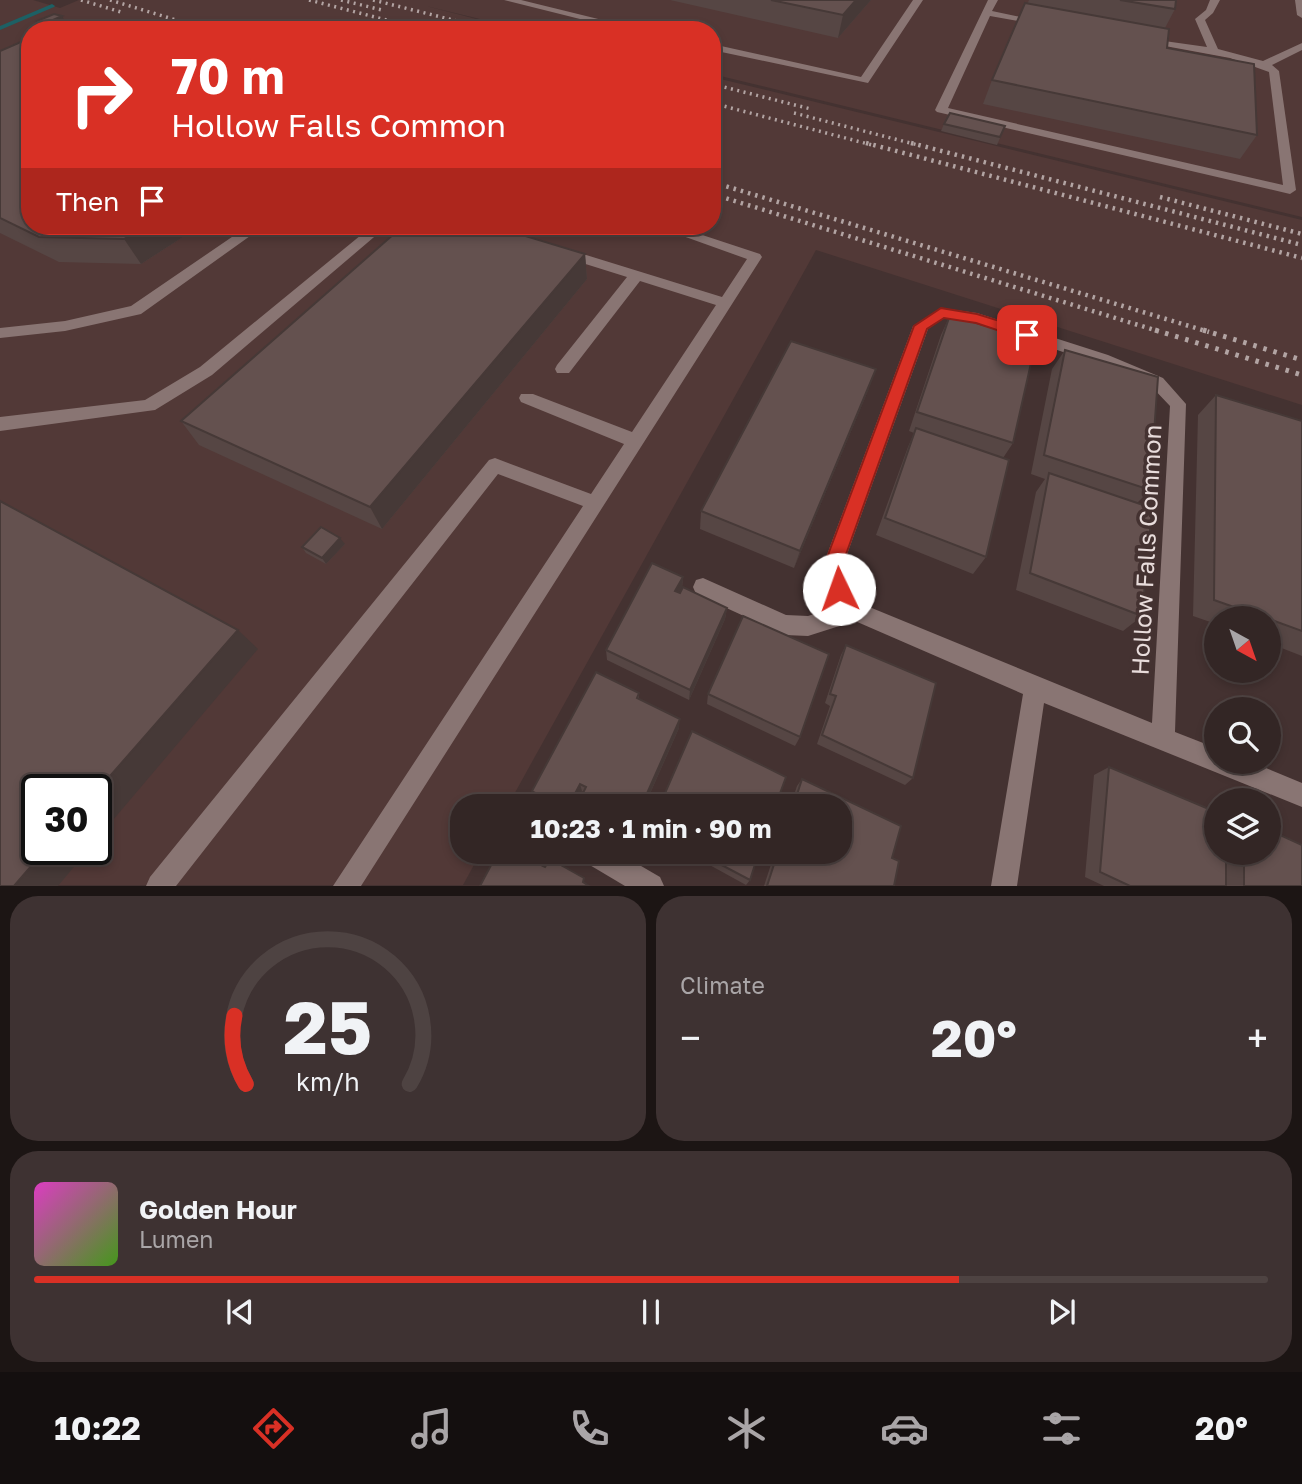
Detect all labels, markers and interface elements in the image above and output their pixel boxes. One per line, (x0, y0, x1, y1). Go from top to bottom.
text: 70 m (171, 46, 285, 105)
icon: right (56, 49, 147, 140)
text: Hollow Falls Common (171, 106, 506, 144)
icon: arrive (133, 182, 171, 220)
text: Then (56, 186, 119, 217)
pin (997, 305, 1057, 365)
icon: arrive (1008, 316, 1046, 354)
street label: Hollow Falls Common (1124, 424, 1167, 676)
position arrow (802, 552, 876, 626)
north arrow (1204, 606, 1281, 682)
map controls (1204, 606, 1281, 865)
button: search (1204, 697, 1281, 774)
speed limit sign: 30 (21, 774, 112, 865)
button: layers (1204, 788, 1281, 865)
text: 10:23 · 1 min · 90 m (530, 813, 772, 844)
text: Climate (680, 971, 765, 999)
text: 25 (284, 984, 372, 1071)
text: 20° (931, 1006, 1017, 1068)
text: − (680, 1015, 701, 1060)
text: + (1247, 1015, 1268, 1060)
text: km/h (296, 1066, 360, 1097)
text: Golden Hour (139, 1194, 297, 1225)
text: Lumen (139, 1225, 213, 1253)
icon: previous (221, 1293, 259, 1331)
icon: pause (632, 1293, 670, 1331)
icon: next (1043, 1293, 1081, 1331)
icon: directions (249, 1404, 298, 1453)
icon: music (407, 1404, 456, 1453)
icon: phone (565, 1404, 614, 1453)
icon: climate (722, 1404, 771, 1453)
icon: car (880, 1404, 929, 1453)
icon: filters (1037, 1404, 1086, 1453)
text: 10:22 (54, 1409, 141, 1447)
text: 20° (1195, 1409, 1248, 1447)

